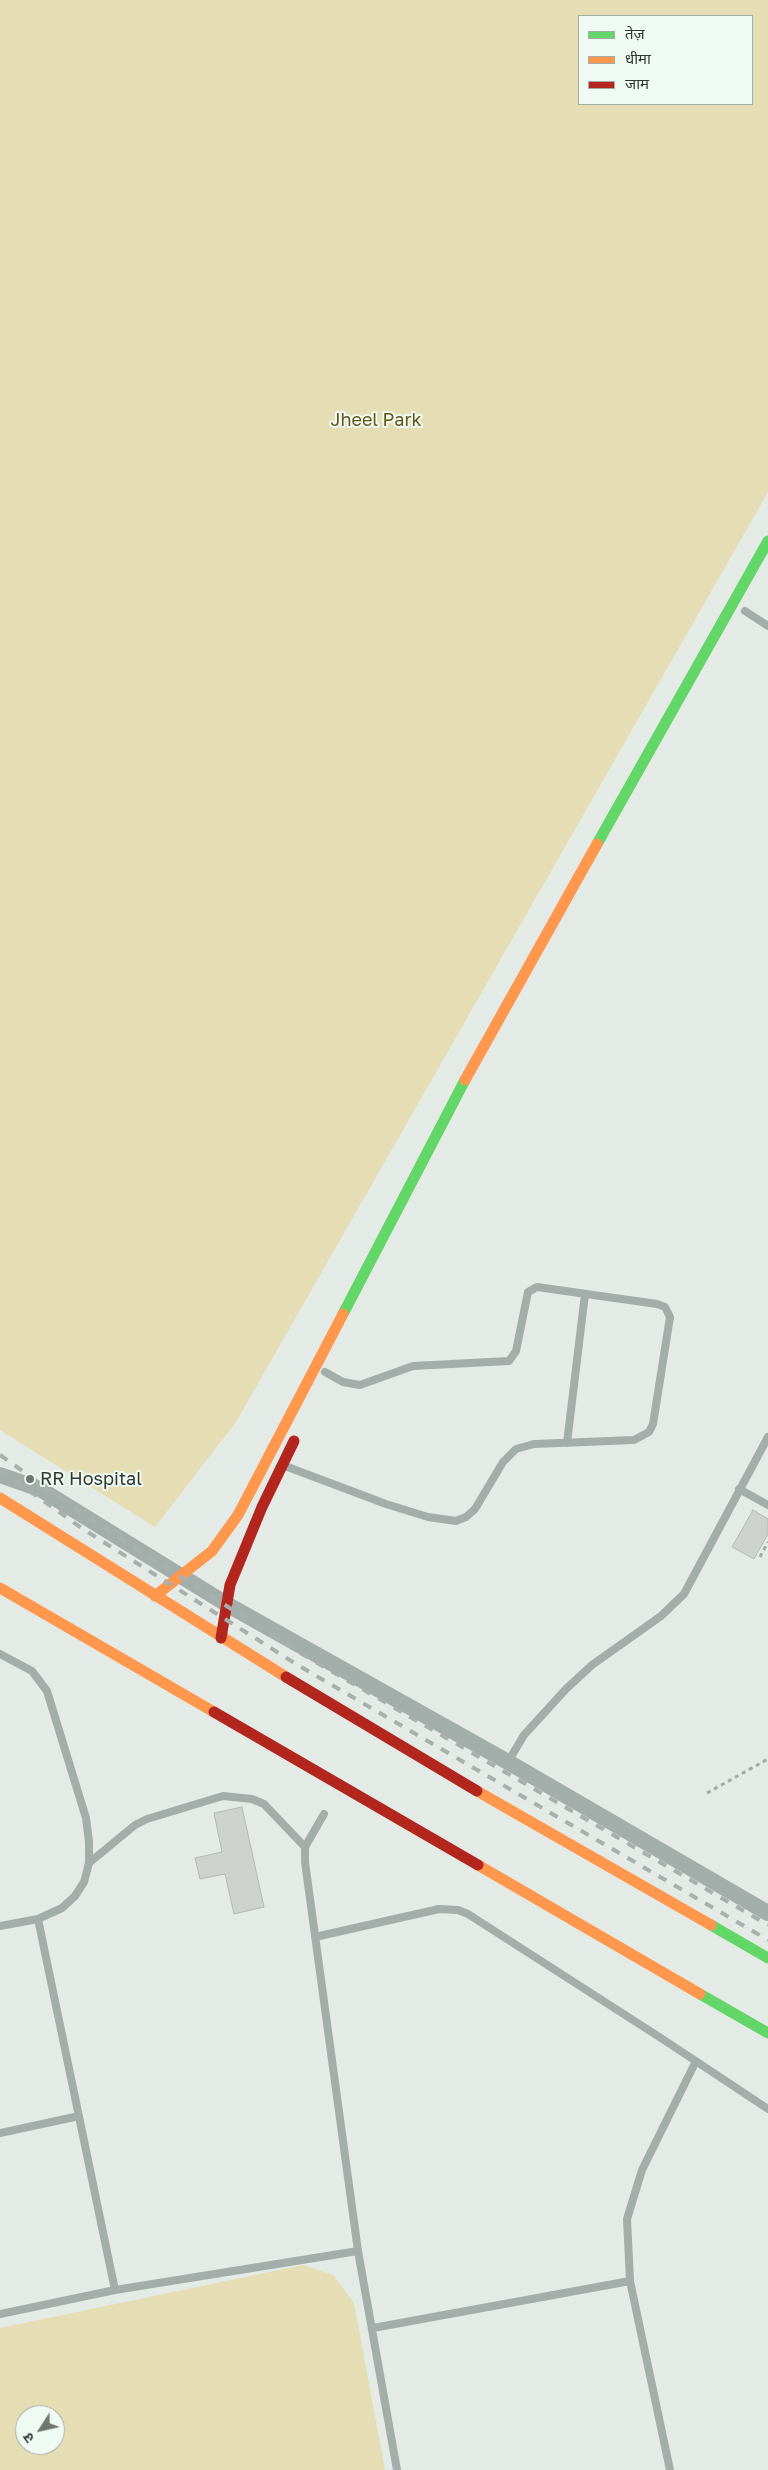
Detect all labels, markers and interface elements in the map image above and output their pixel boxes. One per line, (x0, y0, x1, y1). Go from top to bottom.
legend (578, 15, 753, 105)
text: तेज़ (625, 24, 645, 42)
text: धीमा (625, 49, 651, 67)
text: जाम (625, 74, 649, 92)
park label: Jheel Park (330, 409, 422, 431)
place label: RR Hospital (40, 1468, 142, 1490)
marker: RR Hospital (24, 1473, 36, 1485)
north arrow (15, 2405, 65, 2455)
text: उ (19, 2430, 37, 2447)

